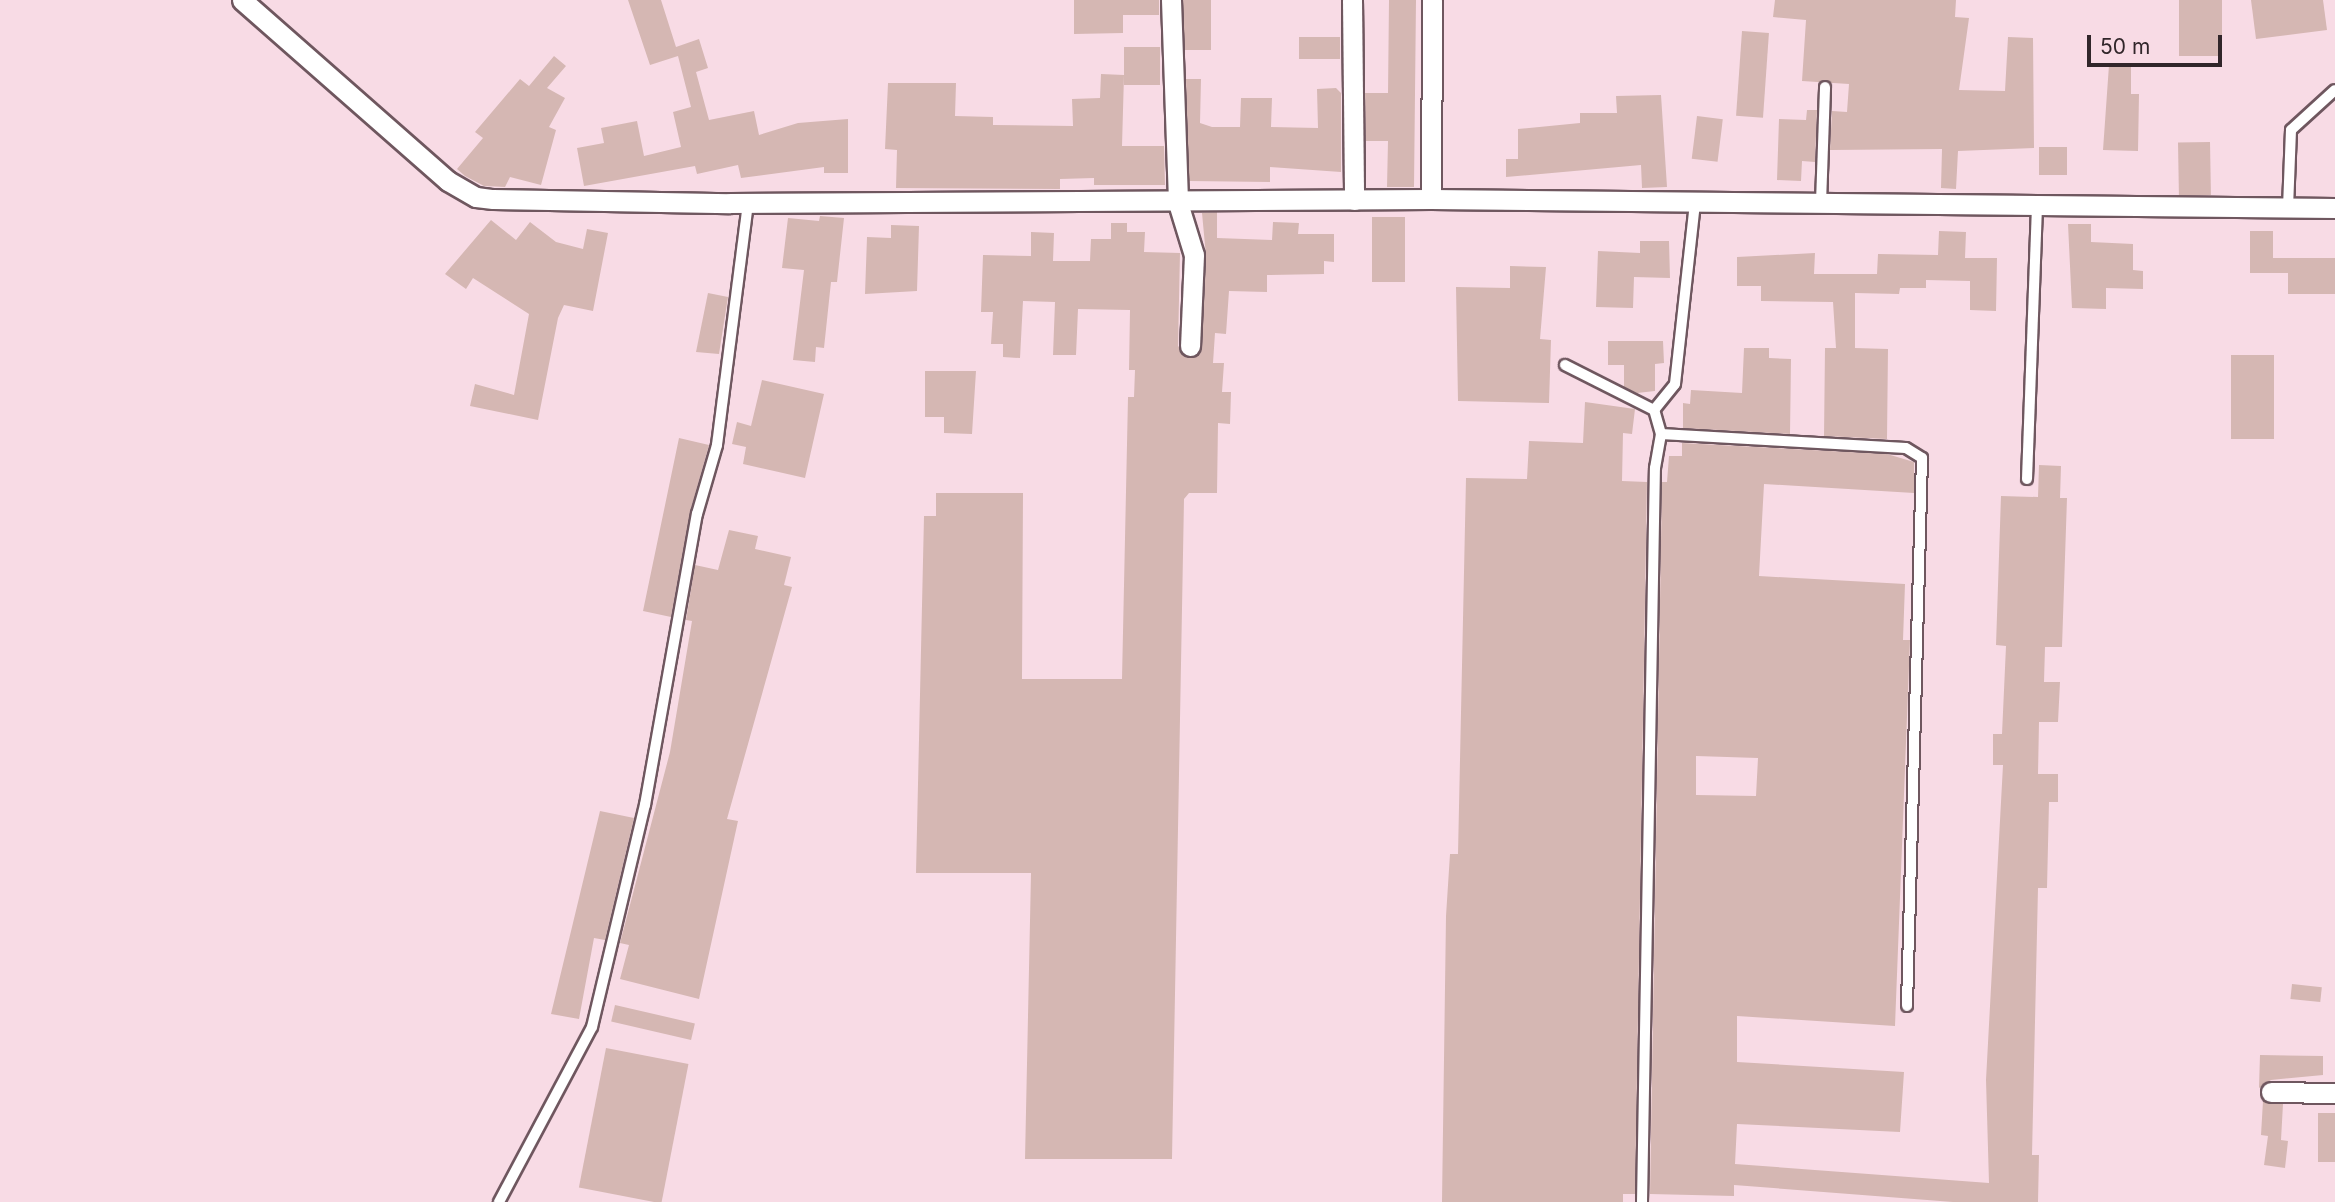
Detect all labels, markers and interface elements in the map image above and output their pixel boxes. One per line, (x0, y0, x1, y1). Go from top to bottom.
scale bar (2090, 21, 2225, 65)
text: 50 m (2100, 34, 2150, 59)

